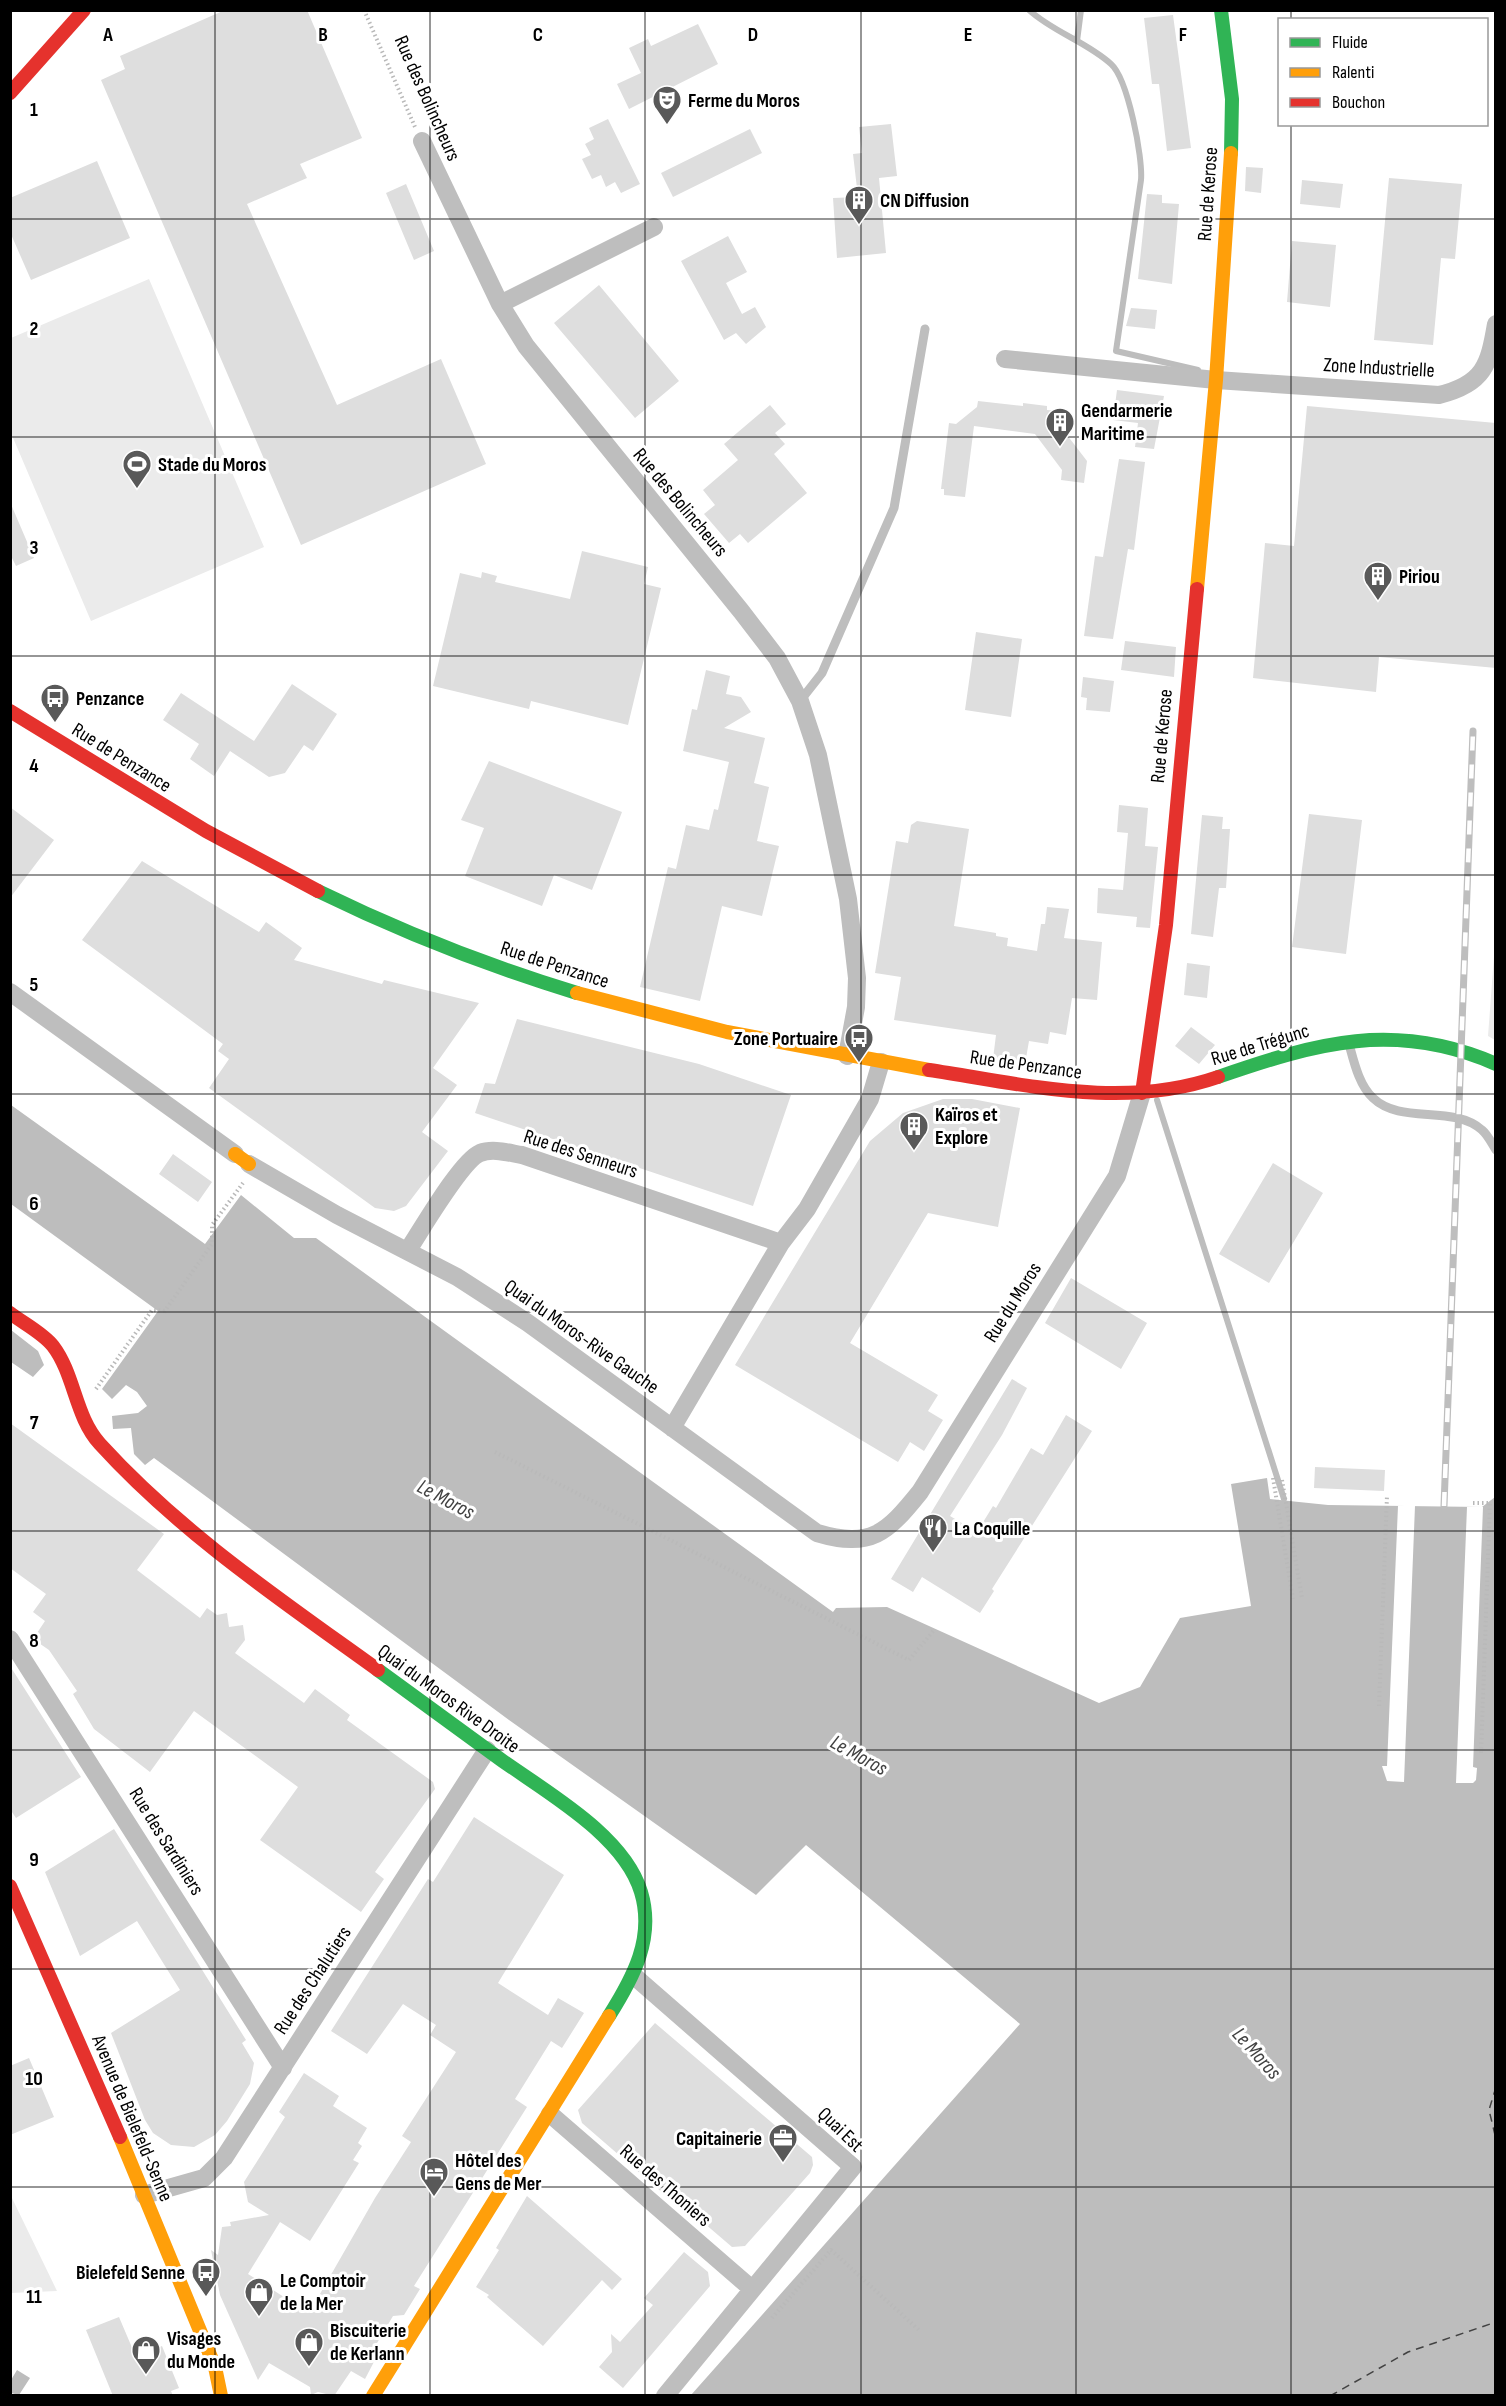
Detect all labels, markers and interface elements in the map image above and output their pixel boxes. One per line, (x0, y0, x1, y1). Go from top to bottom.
legend (1278, 18, 1488, 126)
text: A (102, 23, 113, 47)
text: B (318, 23, 328, 47)
text: C (533, 23, 543, 47)
text: D (748, 23, 758, 47)
text: E (964, 23, 972, 47)
text: F (1179, 23, 1187, 47)
street label: Rue des Bolincheurs (389, 32, 465, 165)
text: Fluide (1332, 32, 1368, 53)
text: Ralenti (1332, 62, 1374, 83)
theatre icon: Ferme du Moros (651, 84, 683, 126)
place label: Ferme du Moros (688, 89, 800, 113)
text: Bouchon (1332, 92, 1385, 113)
text: 1 (30, 98, 38, 122)
street label: Rue de Kerose (1193, 146, 1223, 242)
building icon: CN Diffusion (843, 184, 875, 226)
place label: CN Diffusion (880, 189, 969, 213)
text: 2 (30, 317, 38, 341)
street label: Zone Industrielle (1323, 353, 1435, 383)
place label: Gendarmerie Maritime (1081, 399, 1173, 446)
building icon: Gendarmerie Maritime (1044, 406, 1076, 448)
street label: Rue des Bolincheurs (628, 443, 733, 562)
sports icon: Stade du Moros (121, 448, 153, 490)
place label: Stade du Moros (158, 453, 267, 477)
text: 3 (30, 536, 39, 560)
building icon: Piriou (1362, 560, 1394, 602)
place label: Piriou (1399, 565, 1440, 589)
bus stop icon: Penzance (39, 682, 71, 724)
place label: Penzance (76, 687, 144, 711)
street label: Rue de Kerose (1146, 688, 1178, 784)
street label: Rue de Penzance (67, 718, 176, 798)
text: 4 (29, 754, 39, 778)
street label: Rue de Penzance (497, 936, 612, 994)
text: 5 (30, 973, 39, 997)
street label: Rue de Trégunc (1208, 1019, 1312, 1071)
bus stop icon: Zone Portuaire (843, 1022, 875, 1064)
place label: Zone Portuaire (734, 1027, 838, 1051)
street label: Rue de Penzance (968, 1045, 1083, 1085)
place label: Kaïros et Explore (935, 1103, 998, 1150)
building icon: Kaïros et Explore (898, 1110, 930, 1152)
street label: Rue des Senneurs (521, 1124, 641, 1184)
text: 6 (29, 1192, 39, 1216)
street label: Rue du Moros (979, 1258, 1047, 1347)
street label: Quai du Moros-Rive Gauche (499, 1274, 663, 1399)
text: 7 (30, 1411, 39, 1435)
water label: Le Moros (413, 1474, 479, 1525)
restaurant icon: La Coquille (917, 1512, 949, 1554)
place label: La Coquille (954, 1517, 1030, 1541)
text: 8 (29, 1629, 39, 1653)
street label: Quai du Moros Rive Droite (373, 1639, 524, 1758)
water label: Le Moros (826, 1730, 892, 1781)
street label: Rue des Sardiniers (124, 1783, 209, 1900)
text: 9 (29, 1848, 39, 1872)
street label: Rue des Chalutiers (269, 1922, 357, 2039)
water label: Le Moros (1227, 2022, 1287, 2085)
street label: Avenue de Bielefeld-Senne (86, 2031, 178, 2205)
text: 10 (25, 2067, 43, 2091)
street label: Quai Est (812, 2102, 868, 2157)
office icon: Capitainerie (767, 2122, 799, 2164)
place label: Capitainerie (676, 2127, 762, 2151)
street label: Rue des Thoniers (615, 2140, 716, 2232)
place label: Hôtel des Gens de Mer (455, 2149, 541, 2196)
hotel icon: Hôtel des Gens de Mer (418, 2156, 450, 2198)
bus stop icon: Bielefeld Senne (190, 2256, 222, 2298)
place label: Bielefeld Senne (76, 2261, 185, 2285)
place label: Le Comptoir de la Mer (280, 2269, 366, 2316)
shop icon: Le Comptoir de la Mer (243, 2276, 275, 2318)
text: 11 (26, 2285, 42, 2309)
place label: Biscuiterie de Kerlann (330, 2319, 406, 2366)
shop icon: Biscuiterie de Kerlann (293, 2326, 325, 2368)
place label: Visages du Monde (167, 2327, 235, 2374)
shop icon: Visages du Monde (130, 2334, 162, 2376)

